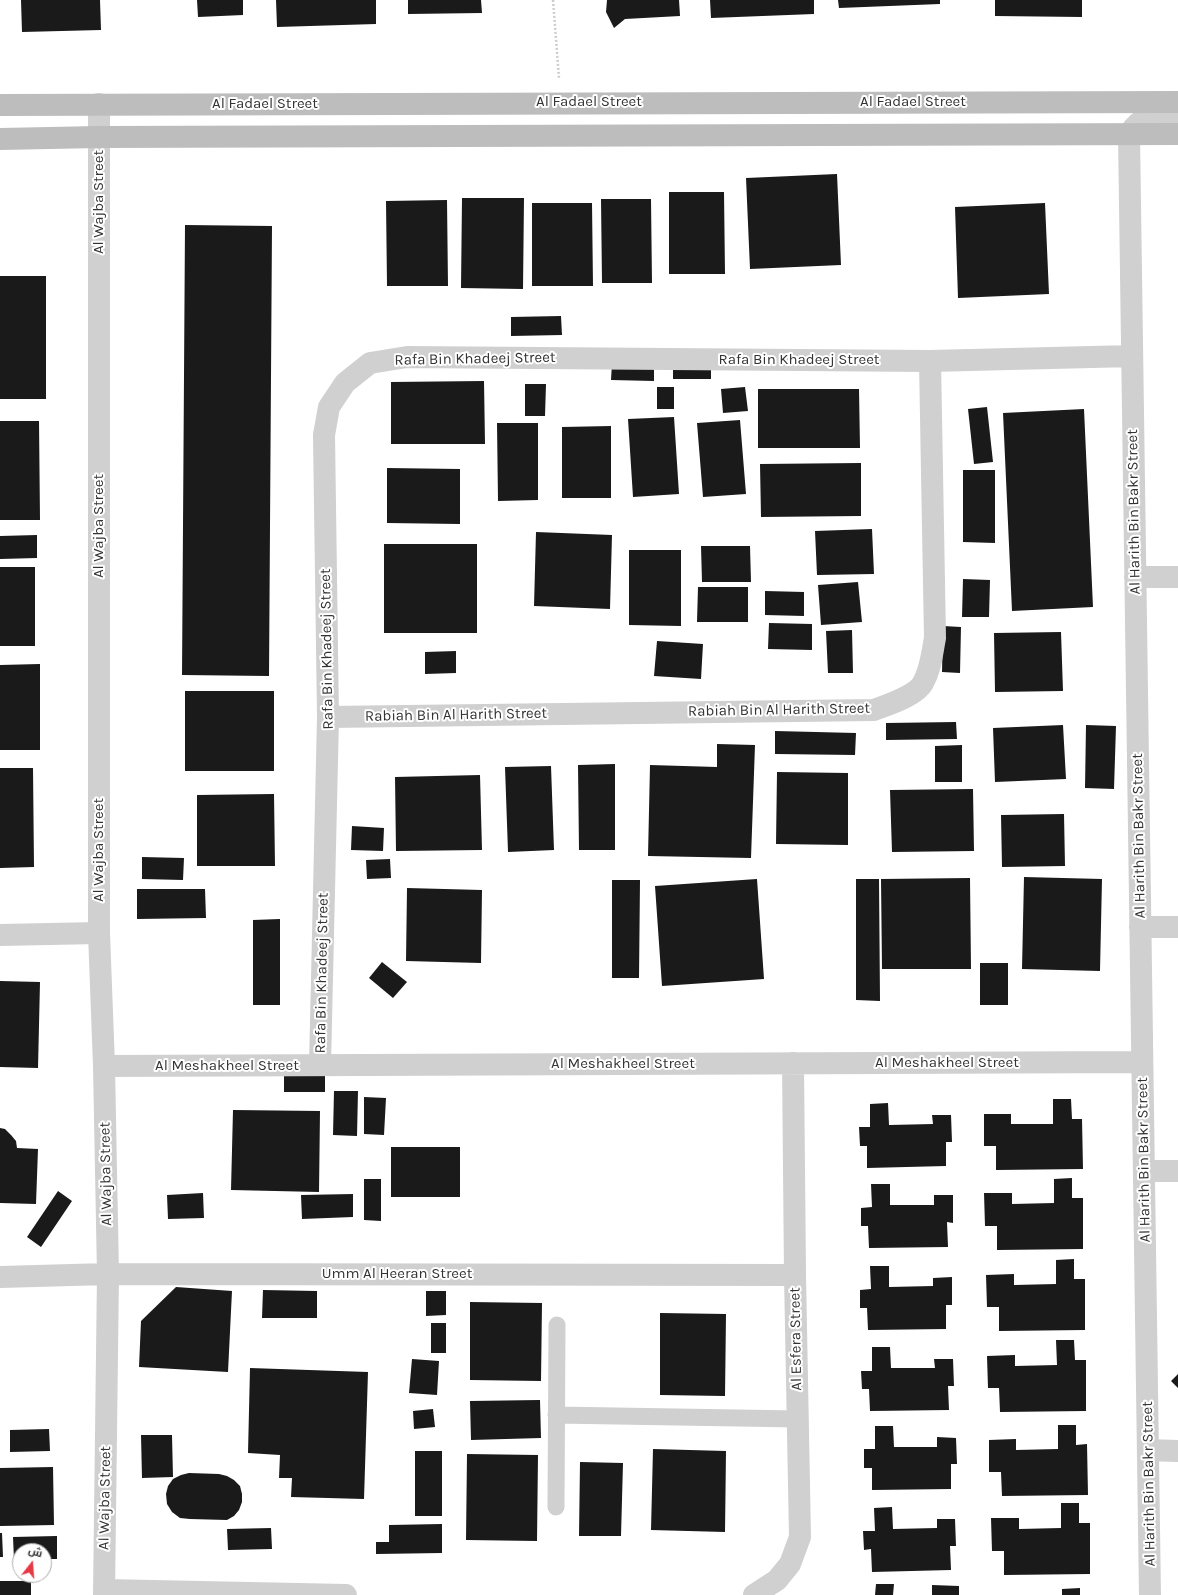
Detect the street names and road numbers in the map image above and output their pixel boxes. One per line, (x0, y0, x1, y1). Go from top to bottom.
street label: Al Fadael Street (536, 93, 642, 111)
street label: Al Fadael Street (860, 93, 966, 111)
street label: Al Fadael Street (212, 95, 318, 113)
street label: Al Wajba Street (90, 150, 108, 254)
street label: Rafa Bin Khadeej Street (394, 349, 556, 369)
street label: Rafa Bin Khadeej Street (719, 351, 879, 369)
street label: Al Harith Bin Bakr Street (1124, 429, 1144, 595)
street label: Al Wajba Street (90, 474, 108, 578)
street label: Rafa Bin Khadeej Street (317, 568, 337, 730)
street label: Rabiah Bin Al Harith Street (688, 699, 870, 721)
street label: Rabiah Bin Al Harith Street (365, 704, 547, 726)
street label: Al Harith Bin Bakr Street (1129, 753, 1149, 919)
street label: Al Wajba Street (90, 798, 108, 902)
street label: Rafa Bin Khadeej Street (312, 892, 332, 1054)
street label: Al Meshakheel Street (875, 1054, 1019, 1072)
street label: Al Meshakheel Street (551, 1055, 695, 1073)
street label: Al Meshakheel Street (155, 1057, 299, 1075)
street label: Al Harith Bin Bakr Street (1134, 1077, 1154, 1243)
street label: Al Wajba Street (96, 1122, 116, 1226)
street label: Umm Al Heeran Street (322, 1265, 472, 1283)
street label: Al Esfera Street (786, 1287, 806, 1391)
street label: Al Harith Bin Bakr Street (1139, 1401, 1159, 1567)
street label: Al Wajba Street (95, 1446, 115, 1550)

